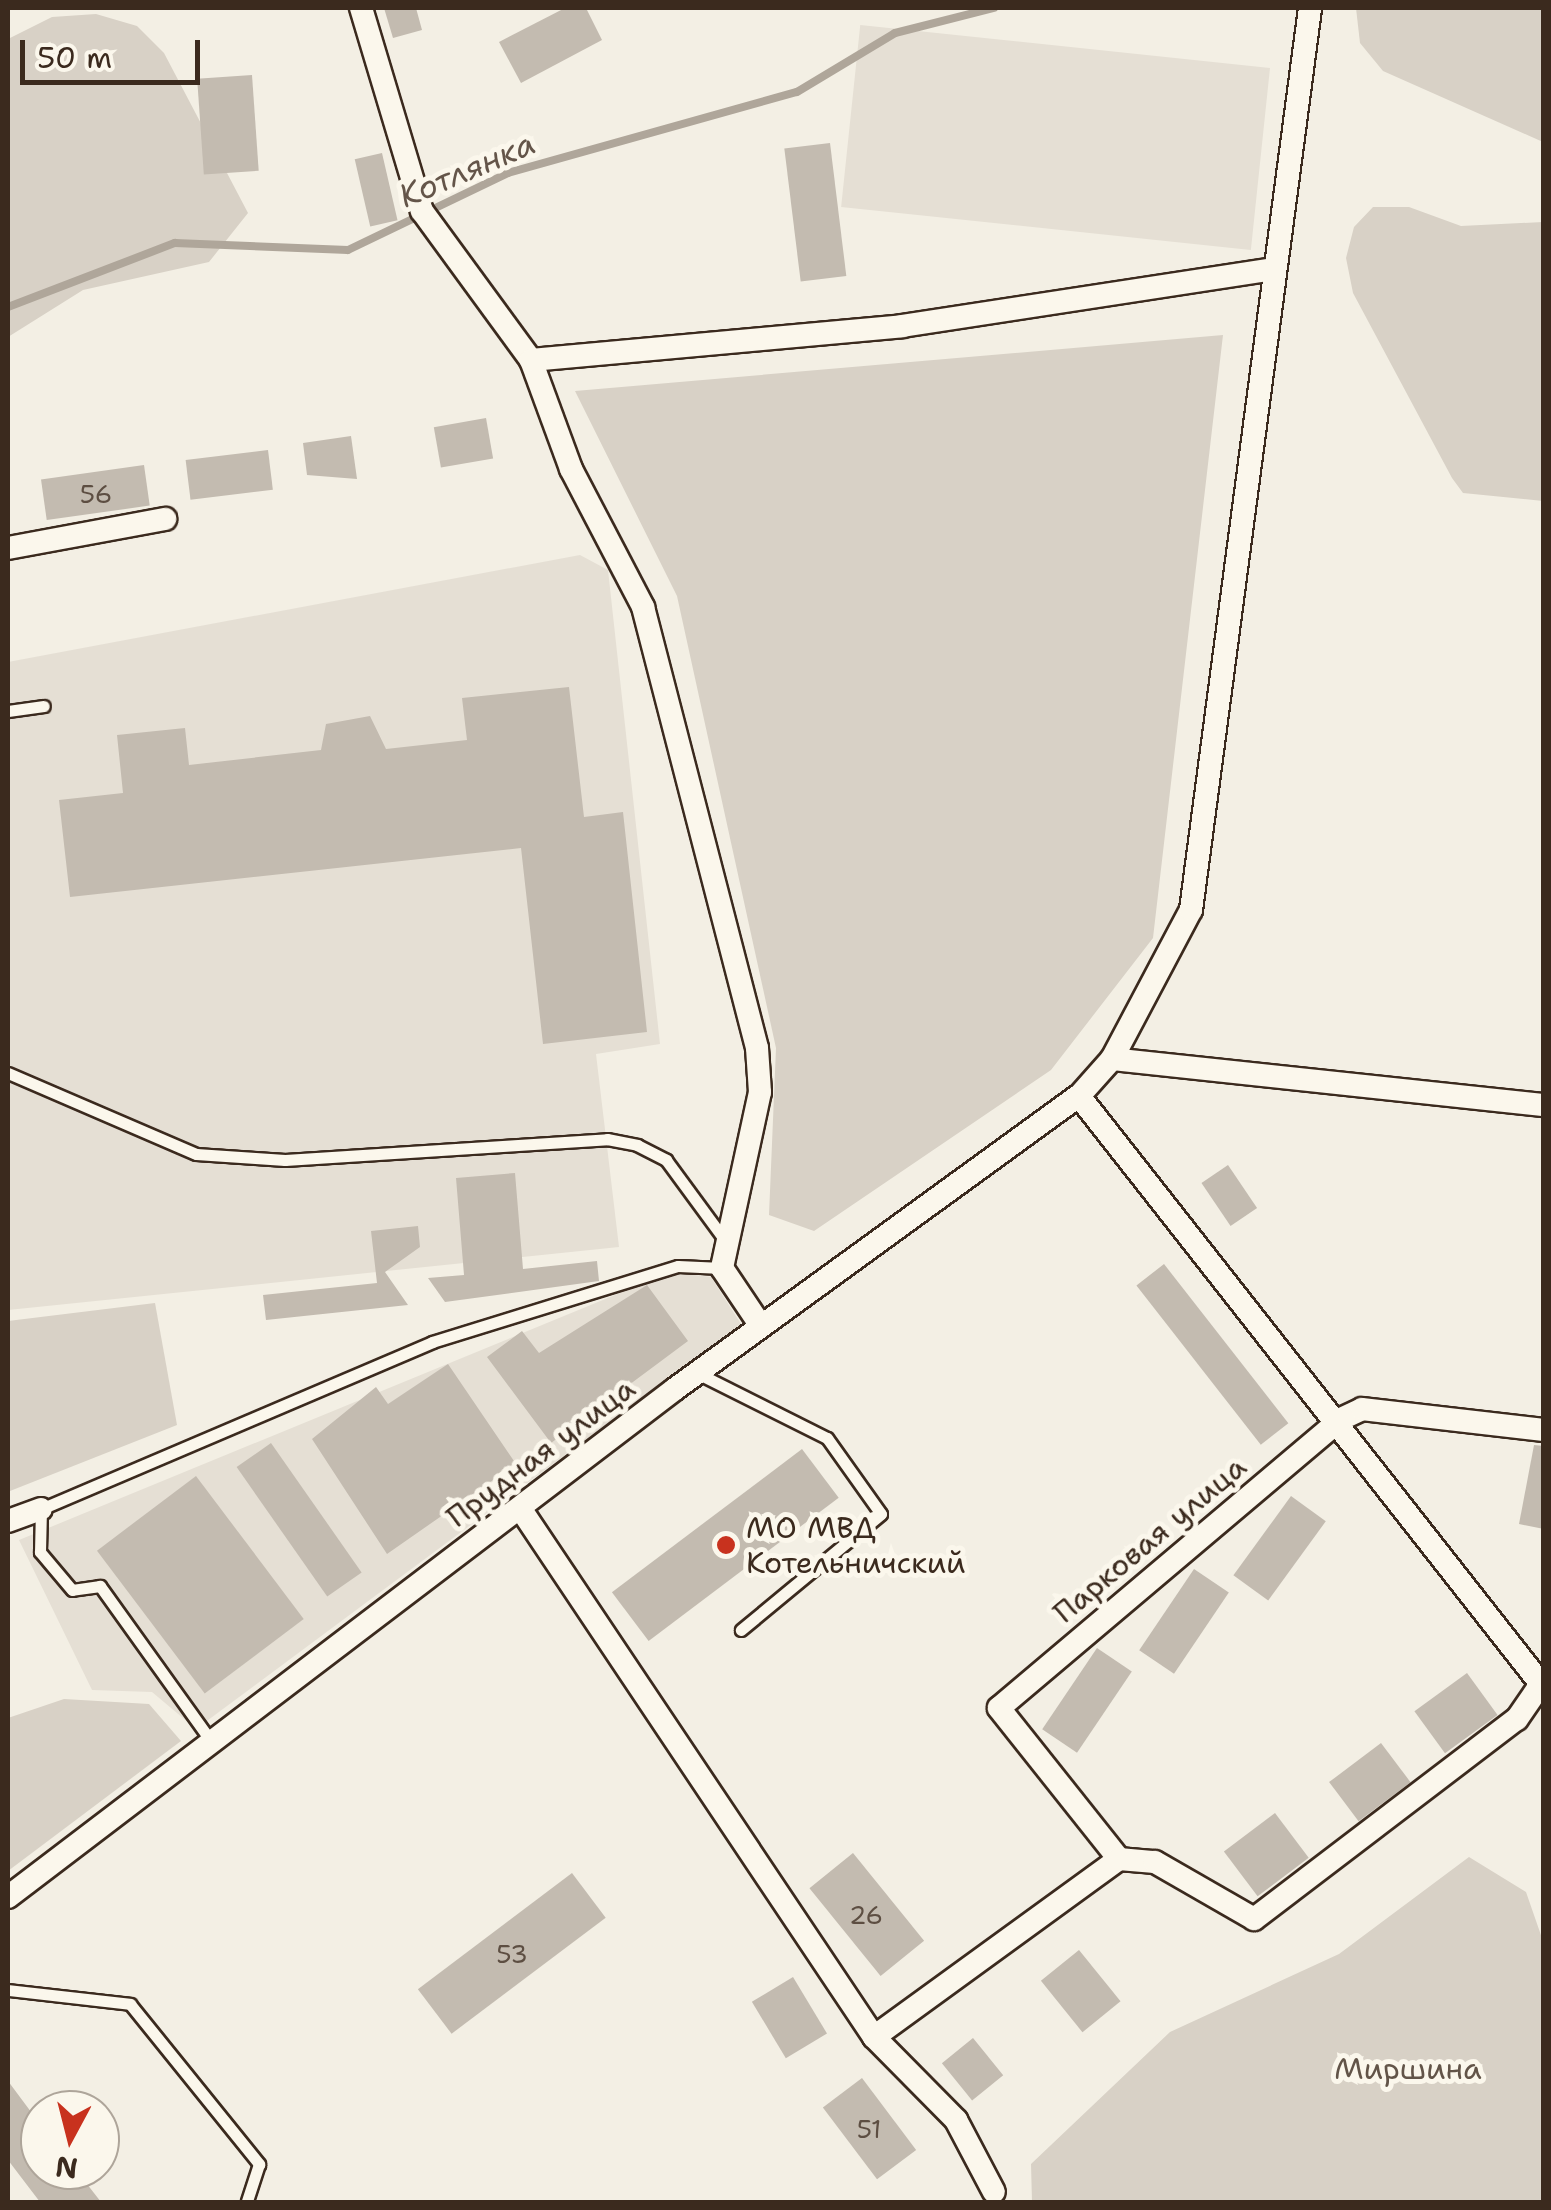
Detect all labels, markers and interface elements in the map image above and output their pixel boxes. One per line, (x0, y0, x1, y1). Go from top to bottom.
scale bar (25, 20, 205, 82)
text: 50 m (37, 37, 112, 78)
water label: Котлянка (393, 124, 541, 216)
house number: 56 (80, 479, 112, 509)
street label: Прудная улица (440, 1371, 642, 1535)
street label: Парковая улица (1046, 1449, 1254, 1631)
place label: МО МВД Котельничский (746, 1510, 966, 1580)
marker: МО МВД Котельничский (715, 1534, 737, 1556)
house number: 26 (849, 1900, 883, 1930)
house number: 53 (496, 1939, 528, 1969)
park label: Миршина (1334, 2051, 1482, 2087)
north arrow (20, 2090, 120, 2190)
house number: 51 (857, 2114, 881, 2144)
text: N (53, 2148, 80, 2188)

